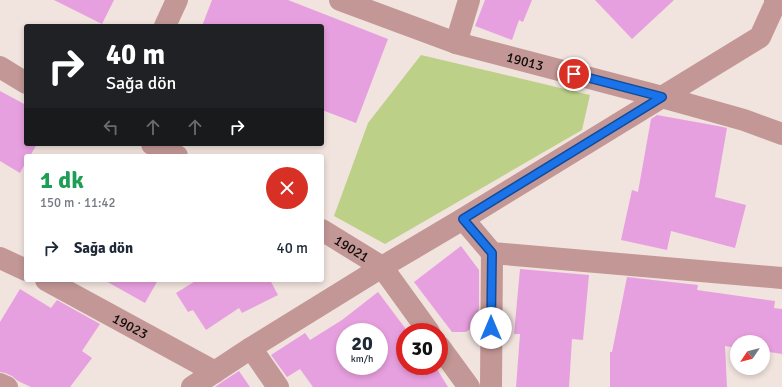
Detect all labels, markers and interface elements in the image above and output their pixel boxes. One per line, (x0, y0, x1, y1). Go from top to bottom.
text: 40 m (106, 38, 165, 72)
icon: right (40, 40, 92, 92)
street label: 19013 (505, 48, 545, 74)
pin (557, 57, 591, 91)
icon: arrive (563, 63, 585, 85)
text: Sağa dön (106, 72, 176, 94)
icon: left (100, 116, 122, 138)
icon: ahead (142, 116, 164, 138)
icon: ahead (184, 116, 206, 138)
icon: right (226, 116, 248, 138)
text: 1 dk (40, 165, 84, 195)
button: close (266, 167, 308, 209)
text: 150 m · 11:42 (40, 195, 116, 211)
street label: 19021 (331, 231, 372, 266)
icon: right (40, 237, 62, 259)
text: Sağa dön (74, 239, 133, 257)
text: 40 m (277, 239, 308, 257)
position arrow (470, 307, 512, 349)
street label: 19023 (110, 309, 151, 342)
speed limit sign: 30 (396, 323, 448, 375)
text: 20 (351, 331, 373, 356)
north arrow (730, 335, 770, 375)
map controls (730, 335, 770, 375)
text: km/h (351, 353, 373, 365)

